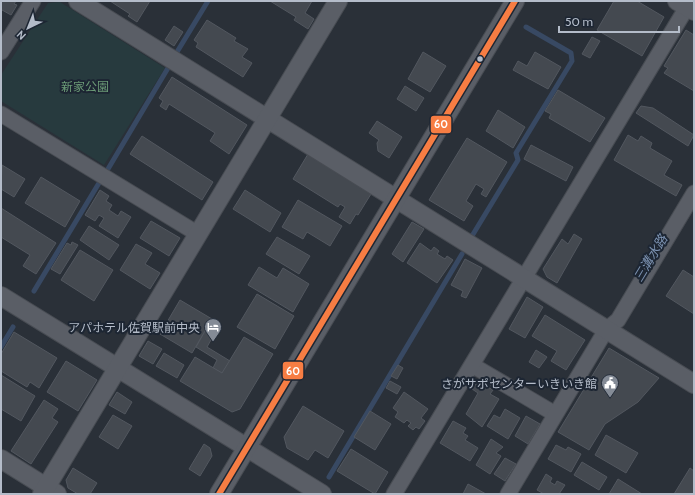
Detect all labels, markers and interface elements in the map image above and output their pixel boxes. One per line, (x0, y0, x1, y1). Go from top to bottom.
north arrow (8, 8, 48, 48)
scale bar (559, 8, 679, 34)
text: 50 m (565, 14, 593, 29)
text: N (14, 28, 29, 43)
unlabelled marker (475, 54, 485, 64)
park label: 新家公園 (61, 79, 109, 94)
line badge: 60 (430, 115, 452, 134)
text: 60 (434, 117, 448, 131)
water label: 三溝水路 (630, 231, 671, 284)
hotel icon: アパホテル佐賀駅前中央 (203, 317, 223, 342)
place label: アパホテル佐賀駅前中央 (68, 320, 200, 335)
line badge: 60 (282, 361, 304, 380)
text: 60 (286, 364, 300, 378)
public building icon: さがサポセンターいきいき館 (600, 373, 620, 398)
place label: さがサポセンターいきいき館 (441, 376, 597, 391)

